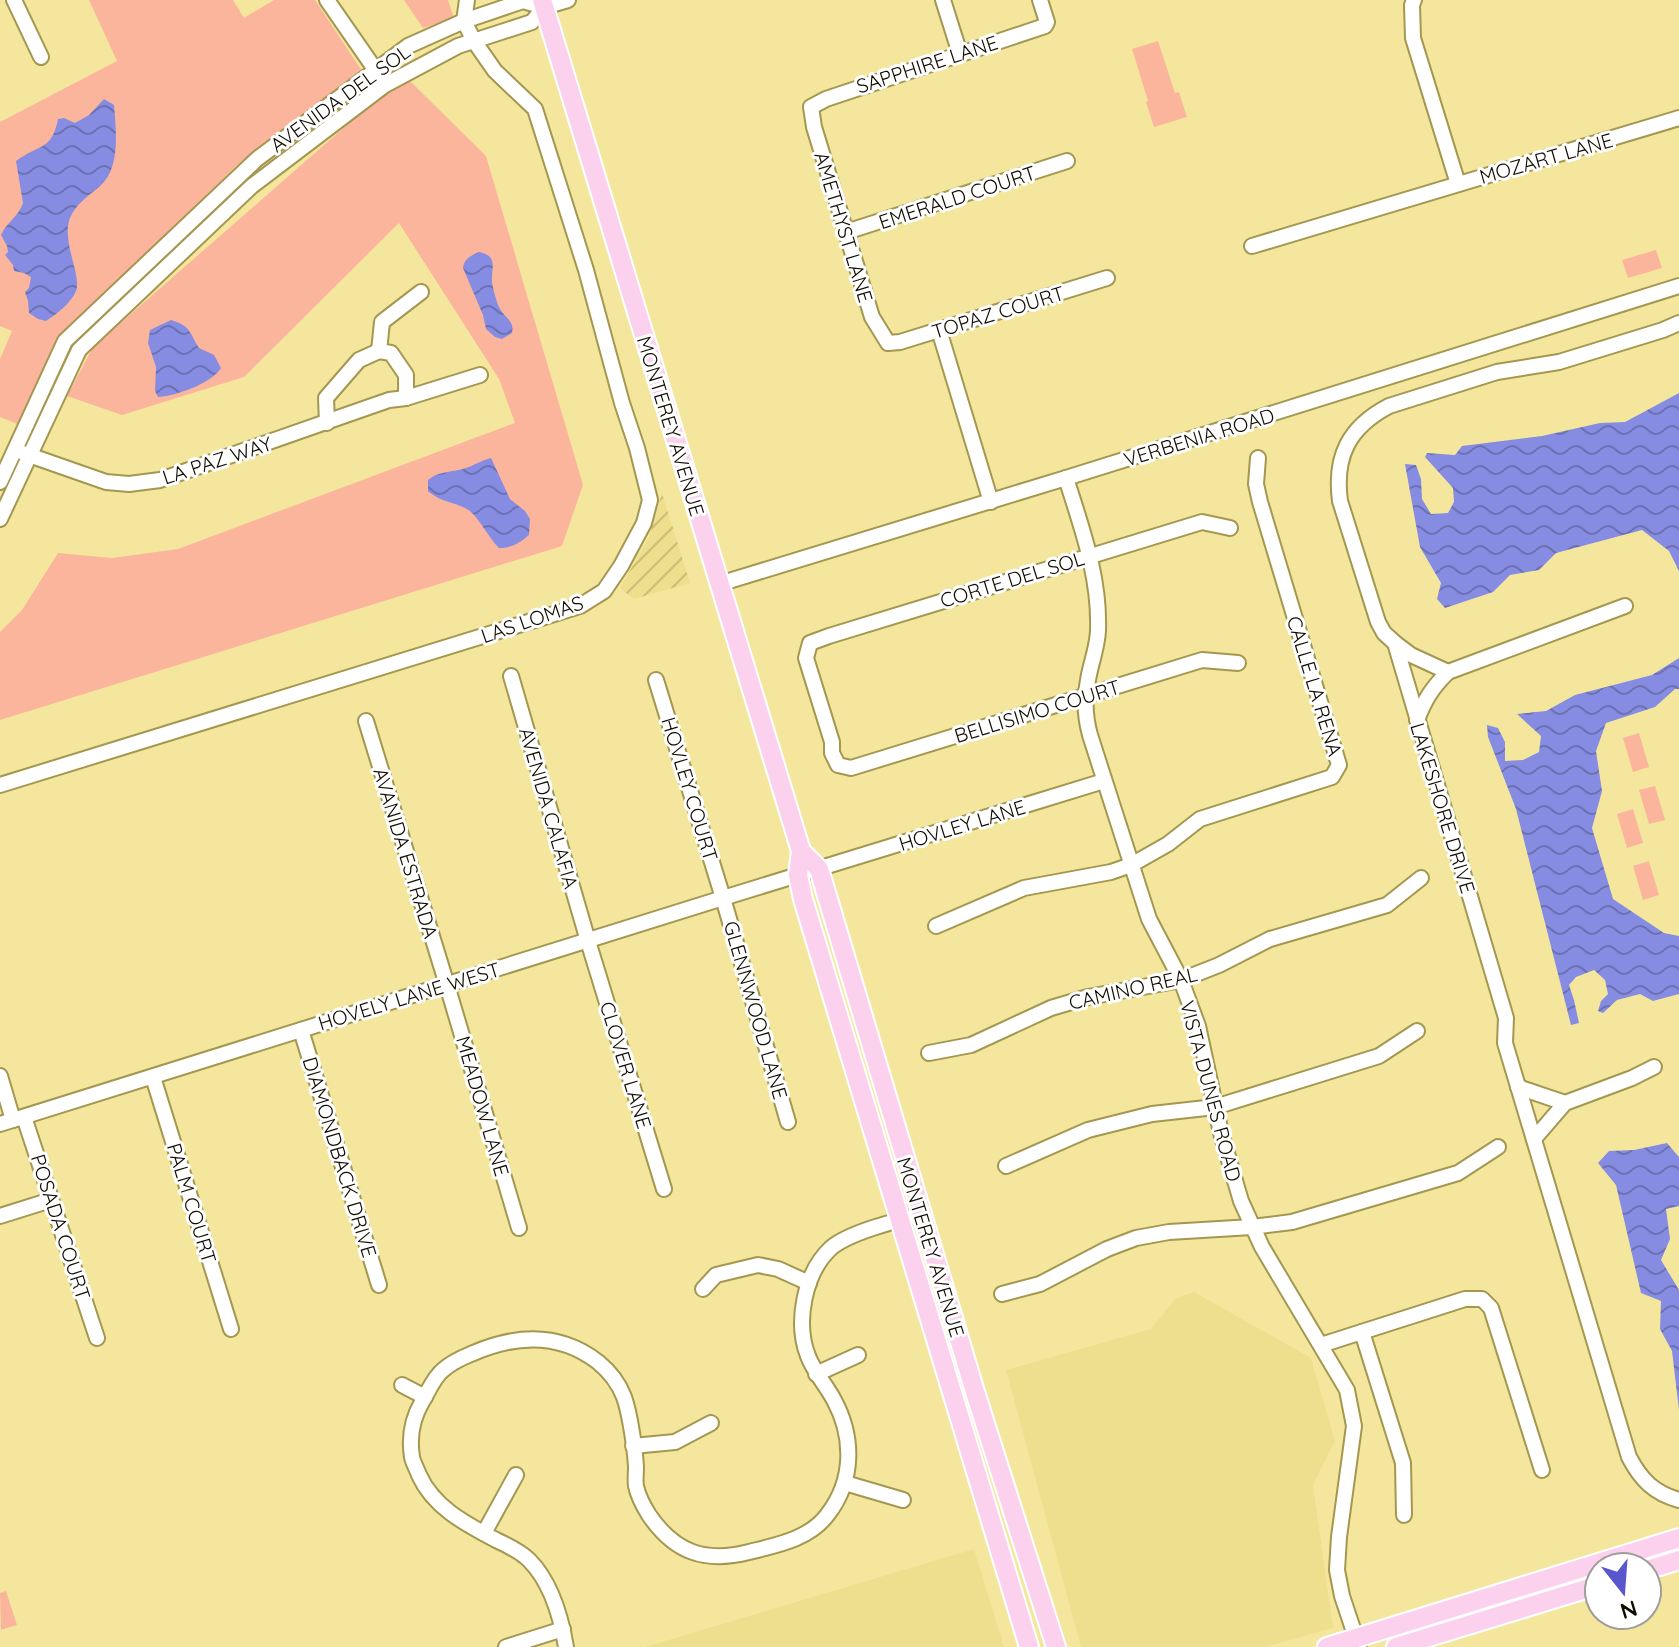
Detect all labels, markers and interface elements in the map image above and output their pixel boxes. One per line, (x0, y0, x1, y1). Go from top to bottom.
street label: SAPPHIRE LANE (853, 29, 1001, 99)
street label: AVENIDA DEL SOL (265, 39, 415, 157)
street label: MOZART LANE (1476, 127, 1616, 189)
street label: AMETHYST LANE (809, 149, 879, 305)
street label: EMERALD COURT (875, 160, 1039, 234)
street label: TOPAZ COURT (929, 280, 1067, 344)
street label: MONTEREY AVENUE (632, 333, 710, 519)
street label: VERBENIA ROAD (1121, 402, 1277, 472)
street label: LA PAZ WAY (159, 431, 275, 489)
street label: CORTE DEL SOL (937, 545, 1087, 613)
street label: LAS LOMAS (477, 590, 587, 648)
street label: CALLE LA RENA (1282, 613, 1348, 759)
street label: BELLISIMO COURT (951, 674, 1123, 748)
street label: HOVLEY COURT (656, 714, 724, 864)
street label: LAKESHORE DRIVE (1405, 720, 1481, 896)
street label: AVENIDA CALAFIA (514, 724, 584, 892)
street label: AVANIDA ESTRADA (368, 765, 444, 941)
street label: HOVLEY LANE (896, 794, 1028, 856)
street label: GLENNWOOD LANE (719, 918, 793, 1102)
street label: HOVELY LANE WEST (315, 956, 503, 1036)
street label: CAMINO REAL (1066, 961, 1200, 1015)
street label: CLOVER LANE (595, 998, 657, 1132)
street label: VISTA DUNES ROAD (1175, 998, 1247, 1184)
street label: MEADOW LANE (451, 1033, 515, 1179)
street label: DIAMONDBACK DRIVE (298, 1054, 382, 1260)
street label: PALM COURT (162, 1140, 222, 1266)
street label: POSADA COURT (26, 1151, 96, 1303)
street label: MONTEREY AVENUE (892, 1154, 970, 1340)
north arrow (1583, 1551, 1663, 1631)
text: N (1617, 1594, 1641, 1626)

